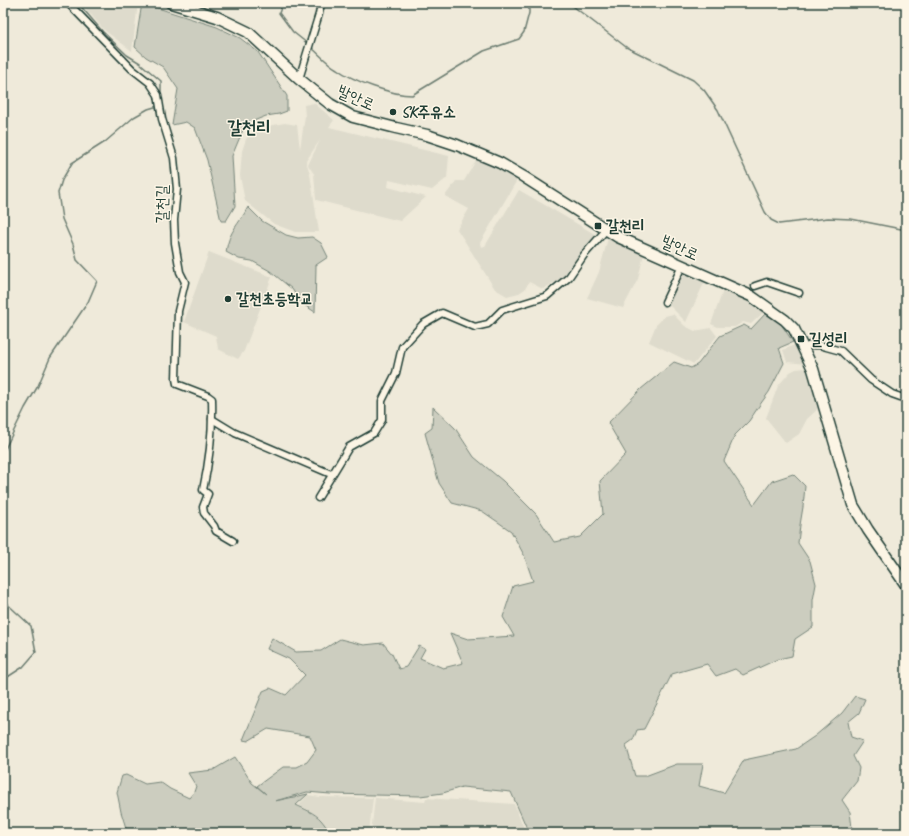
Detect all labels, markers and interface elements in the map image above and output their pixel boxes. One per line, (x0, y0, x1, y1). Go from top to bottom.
street label: 발안로 (334, 81, 378, 115)
place label: SK주유소 (401, 102, 456, 122)
marker: SK주유소 (388, 107, 398, 117)
district label: 갈천리 (227, 116, 271, 138)
street label: 갈천길 (152, 184, 172, 223)
place label: 갈천리 (606, 216, 645, 236)
marker: 갈천리 (593, 221, 603, 231)
street label: 발안로 (658, 231, 702, 265)
place label: 갈천초등학교 (236, 289, 313, 309)
marker: 갈천초등학교 (223, 294, 233, 304)
place label: 길성리 (809, 329, 848, 349)
marker: 길성리 (796, 334, 806, 344)

